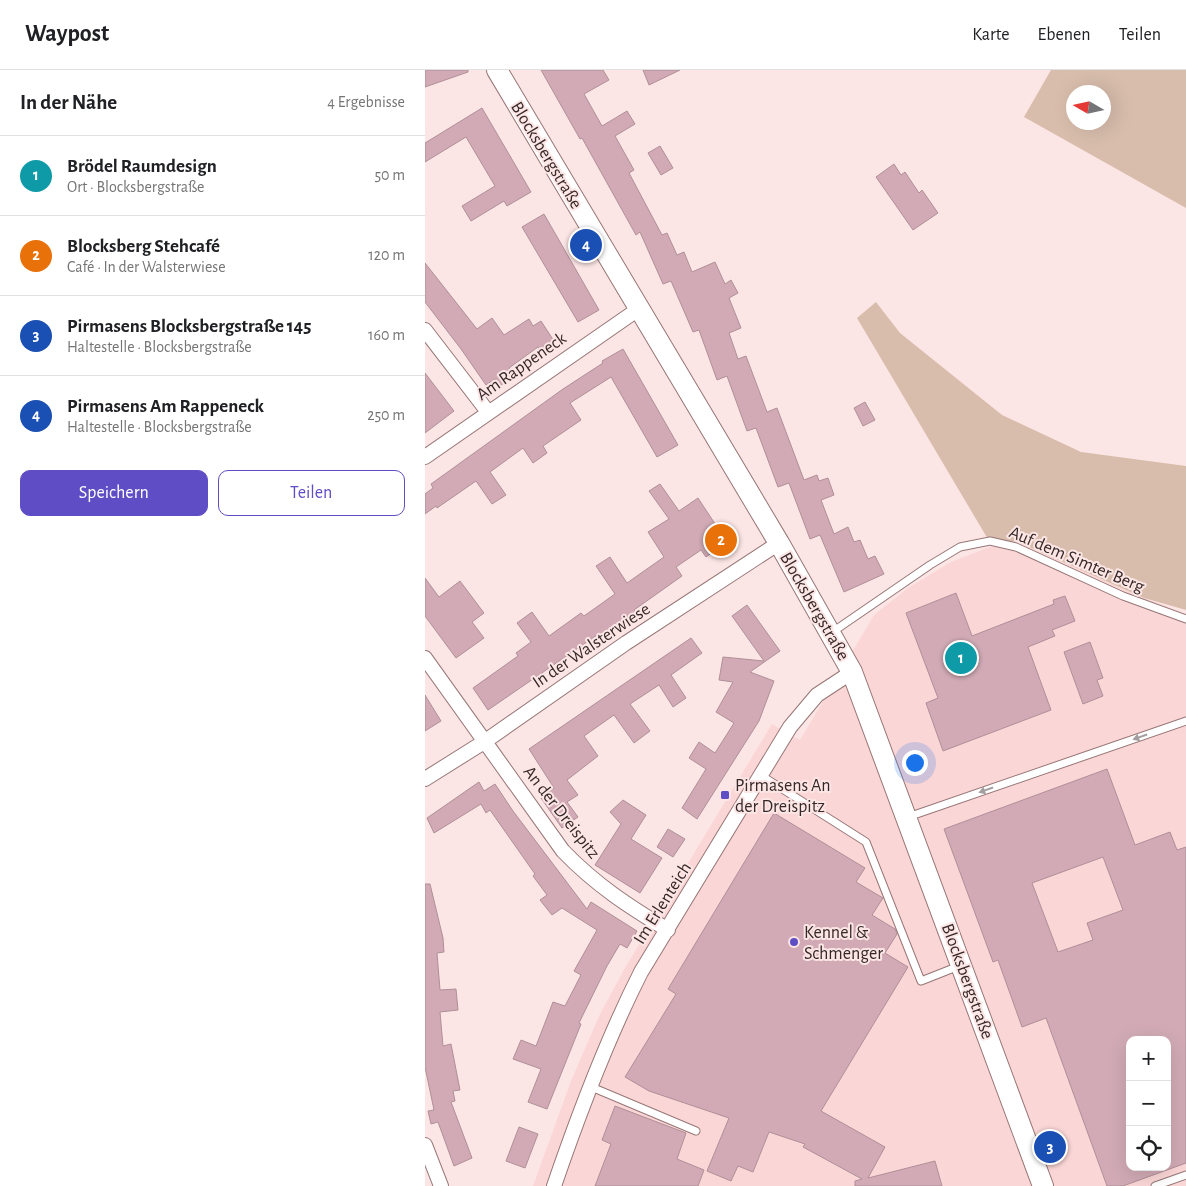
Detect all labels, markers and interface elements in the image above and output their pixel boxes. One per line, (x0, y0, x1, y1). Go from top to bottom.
text: Waypost (25, 22, 109, 46)
text: Karte (972, 26, 1010, 44)
text: Ebenen (1038, 26, 1091, 44)
text: Teilen (1119, 26, 1161, 44)
north arrow (1066, 85, 1111, 130)
text: In der Nähe (20, 92, 117, 113)
text: 4 Ergebnisse (327, 94, 405, 110)
street label: Blocksbergstraße (507, 99, 585, 212)
text: Brödel Raumdesign (67, 157, 217, 176)
text: 1 (33, 167, 39, 183)
text: 50 m (374, 167, 405, 183)
text: Ort · Blocksbergstraße (67, 179, 204, 195)
pin: 4 (570, 226, 602, 264)
text: Blocksberg Stehcafé (67, 237, 220, 256)
text: 2 (32, 247, 40, 263)
text: 120 m (368, 247, 405, 263)
text: Café · In der Walsterwiese (67, 259, 226, 275)
text: Pirmasens Blocksbergstraße 145 (67, 317, 311, 336)
text: 3 (33, 327, 39, 343)
text: 160 m (368, 327, 405, 343)
street label: Am Rappeneck (473, 329, 570, 404)
text: Haltestelle · Blocksbergstraße (67, 339, 252, 355)
text: Pirmasens Am Rappeneck (67, 397, 264, 416)
text: 4 (32, 407, 40, 423)
text: 250 m (367, 407, 405, 423)
text: Haltestelle · Blocksbergstraße (67, 419, 252, 435)
button: Speichern (20, 470, 208, 516)
button: Teilen (218, 470, 405, 516)
pin: 2 (705, 521, 737, 559)
street label: Auf dem Simter Berg (1007, 523, 1147, 597)
street label: Blocksbergstraße (776, 549, 852, 664)
street label: In der Walsterwiese (530, 600, 654, 692)
pin: 1 (945, 639, 977, 677)
one-way arrow (1132, 733, 1147, 741)
your location (902, 750, 928, 776)
street label: An der Dreispitz (520, 763, 603, 862)
place label: Pirmasens An der Dreispitz (735, 777, 831, 816)
one-way arrow (979, 787, 994, 794)
marker: Pirmasens An der Dreispitz (719, 789, 731, 801)
street label: Im Erlenteich (631, 859, 695, 948)
street label: Blocksbergstraße (938, 921, 996, 1042)
place label: Kennel & Schmenger (804, 924, 883, 963)
marker: Kennel & Schmenger (788, 936, 800, 948)
map controls (1126, 1036, 1171, 1171)
button: + (1126, 1036, 1171, 1081)
button: − (1126, 1081, 1171, 1126)
button: locate (1126, 1126, 1171, 1171)
pin: 3 (1034, 1128, 1066, 1166)

